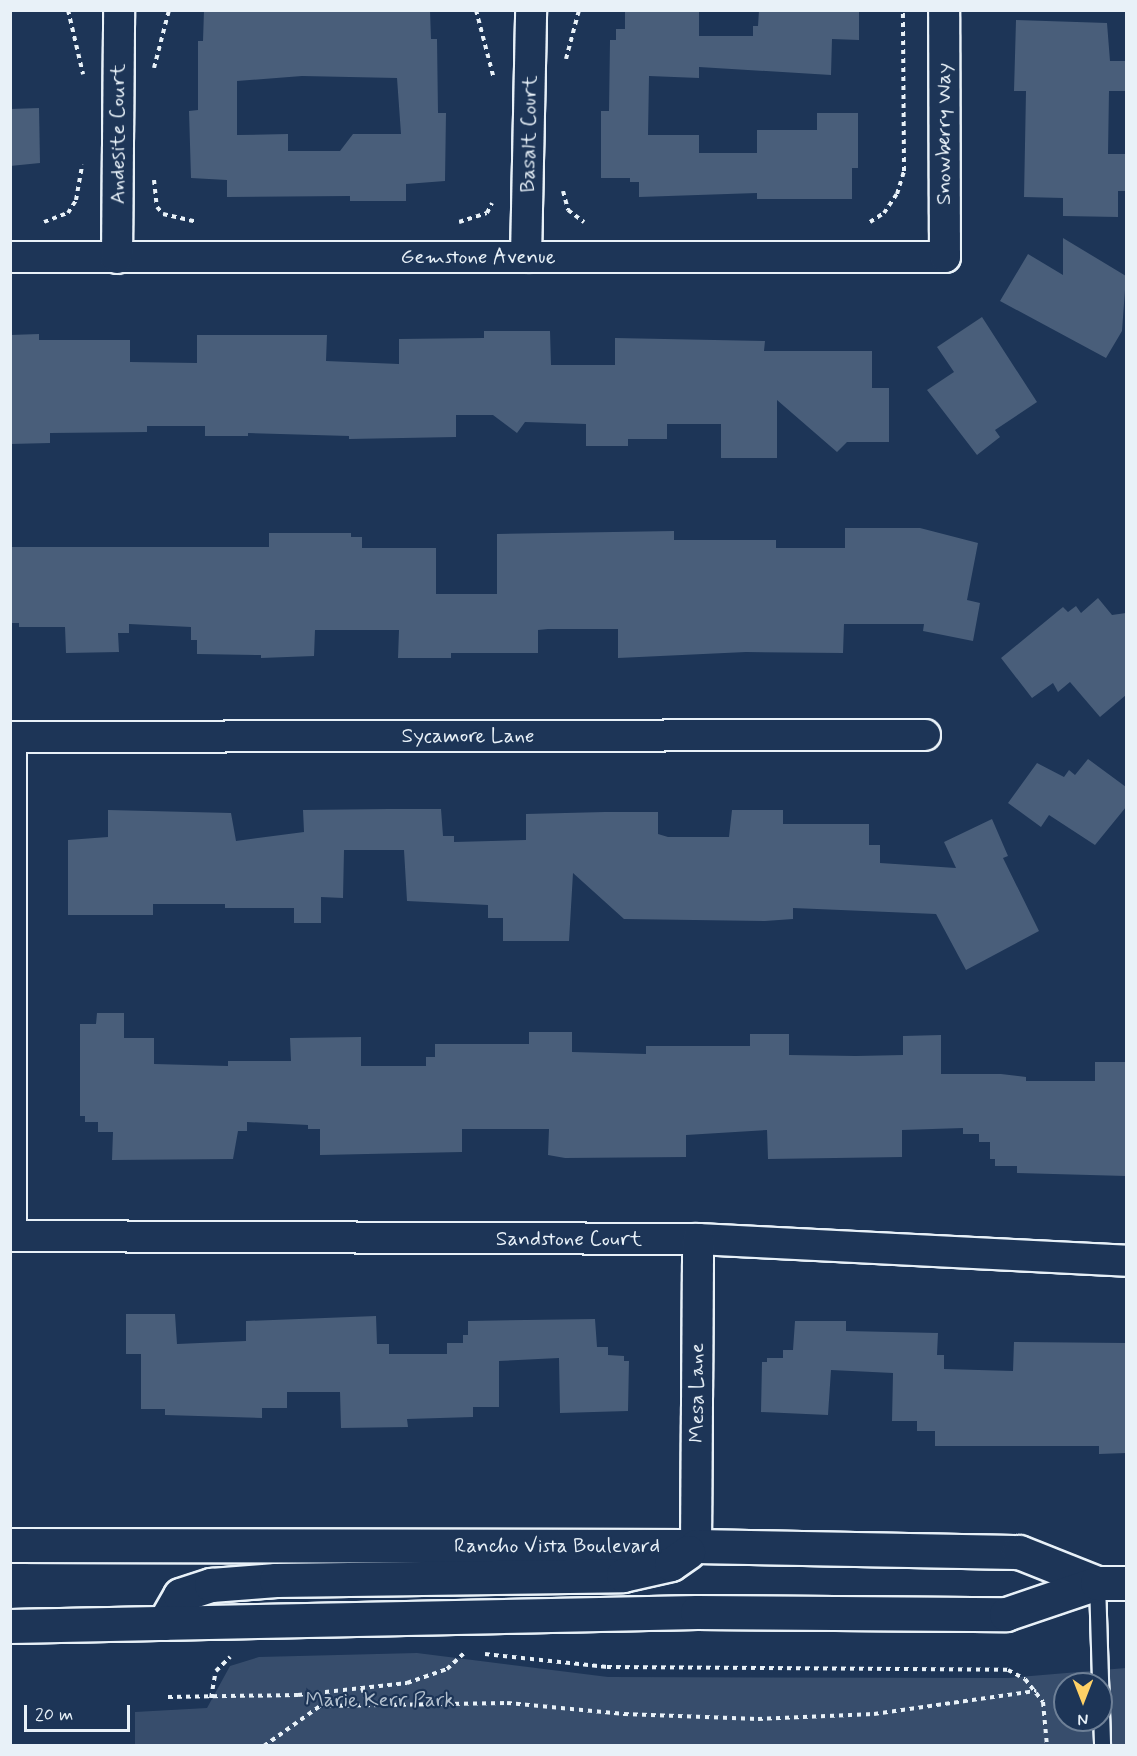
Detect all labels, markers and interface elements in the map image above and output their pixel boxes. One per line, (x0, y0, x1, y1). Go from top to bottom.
street label: Snowberry Way (931, 63, 957, 205)
street label: Andesite Court (105, 66, 131, 202)
street label: Basalt Court (515, 76, 543, 192)
street label: Gemstone Avenue (399, 244, 557, 270)
street label: Sycamore Lane (401, 723, 535, 749)
street label: Sandstone Court (497, 1226, 641, 1252)
street label: Mesa Lane (684, 1343, 710, 1443)
street label: Rancho Vista Boulevard (456, 1533, 658, 1559)
north arrow (1053, 1672, 1113, 1732)
park label: Marie Kerr Park (305, 1687, 455, 1713)
scale bar (27, 1693, 134, 1731)
text: 20 m (35, 1703, 73, 1727)
text: N (1078, 1708, 1088, 1729)

